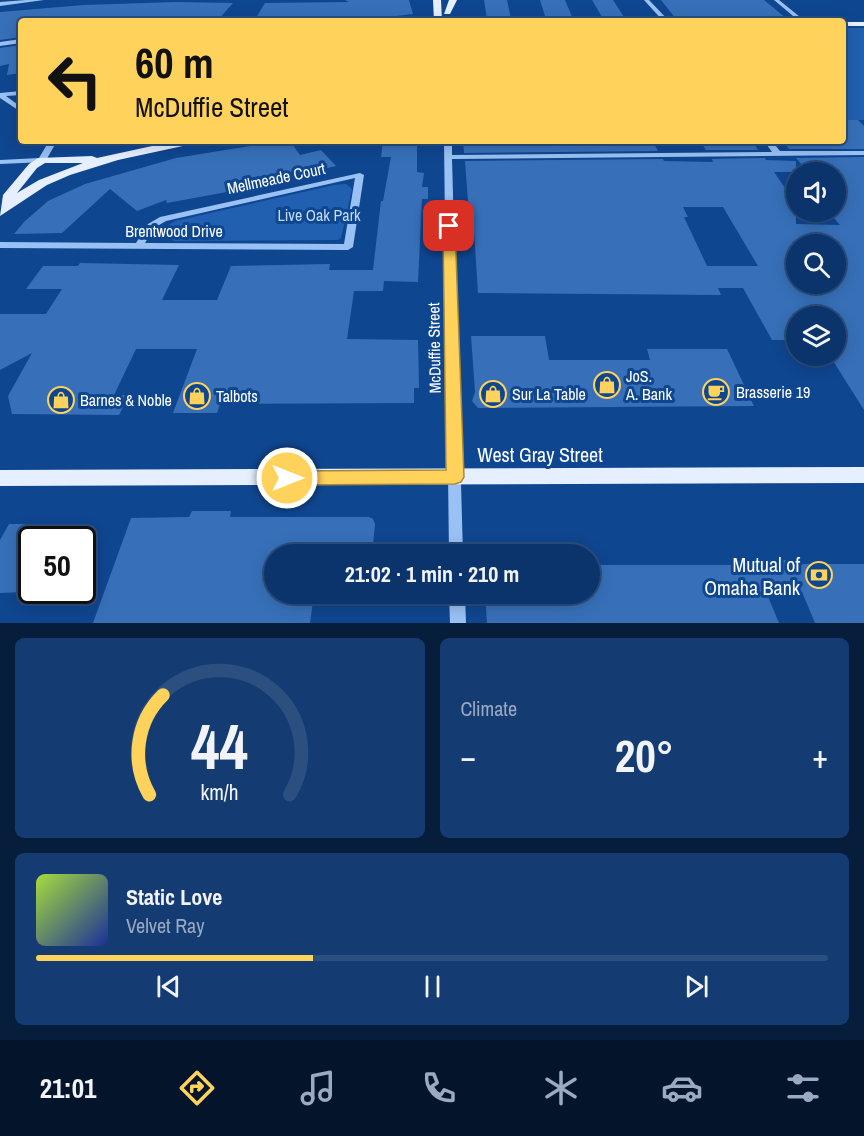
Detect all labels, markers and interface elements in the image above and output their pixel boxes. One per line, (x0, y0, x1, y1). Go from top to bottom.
text: 60 m (135, 35, 214, 91)
icon: left (36, 42, 114, 120)
text: McDuffie Street (135, 89, 288, 125)
street label: Mellmeade Court (225, 157, 327, 199)
map controls (786, 162, 846, 366)
button: sound (786, 162, 846, 222)
pin (423, 200, 474, 251)
park label: Live Oak Park (277, 204, 361, 226)
icon: arrive (432, 209, 465, 242)
street label: Brentwood Drive (125, 220, 223, 242)
button: search (786, 234, 846, 294)
street label: McDuffie Street (422, 302, 446, 394)
button: layers (786, 306, 846, 366)
place label: JoS. A. Bank (625, 365, 672, 405)
shop icon: JoS. A. Bank (592, 370, 622, 400)
cafe icon: Brasserie 19 (701, 377, 731, 407)
shop icon: Sur La Table (478, 379, 508, 409)
shop icon: Talbots (182, 381, 212, 411)
place label: Brasserie 19 (736, 381, 810, 403)
place label: Sur La Table (512, 383, 586, 405)
shop icon: Barnes & Noble (46, 385, 76, 415)
place label: Talbots (216, 385, 258, 407)
place label: Barnes & Noble (80, 389, 172, 411)
street label: West Gray Street (477, 441, 603, 468)
position arrow (255, 446, 319, 510)
speed limit sign: 50 (18, 526, 96, 604)
place label: Mutual of Omaha Bank (704, 551, 801, 601)
text: 21:02 · 1 min · 210 m (345, 559, 519, 589)
bank icon: Mutual of Omaha Bank (804, 560, 834, 590)
text: Climate (461, 695, 517, 722)
text: 44 (191, 704, 248, 788)
text: 20° (615, 725, 674, 786)
text: − (461, 734, 476, 778)
text: + (812, 734, 828, 778)
text: km/h (201, 778, 239, 807)
text: Static Love (126, 882, 222, 912)
text: Velvet Ray (126, 912, 204, 939)
icon: previous (152, 970, 185, 1003)
icon: pause (416, 970, 449, 1003)
icon: next (680, 970, 713, 1003)
icon: directions (176, 1067, 218, 1109)
icon: music (297, 1067, 339, 1109)
icon: phone (418, 1067, 460, 1109)
icon: climate (540, 1067, 582, 1109)
icon: car (661, 1067, 703, 1109)
icon: filters (782, 1067, 824, 1109)
text: 21:01 (40, 1070, 96, 1106)

